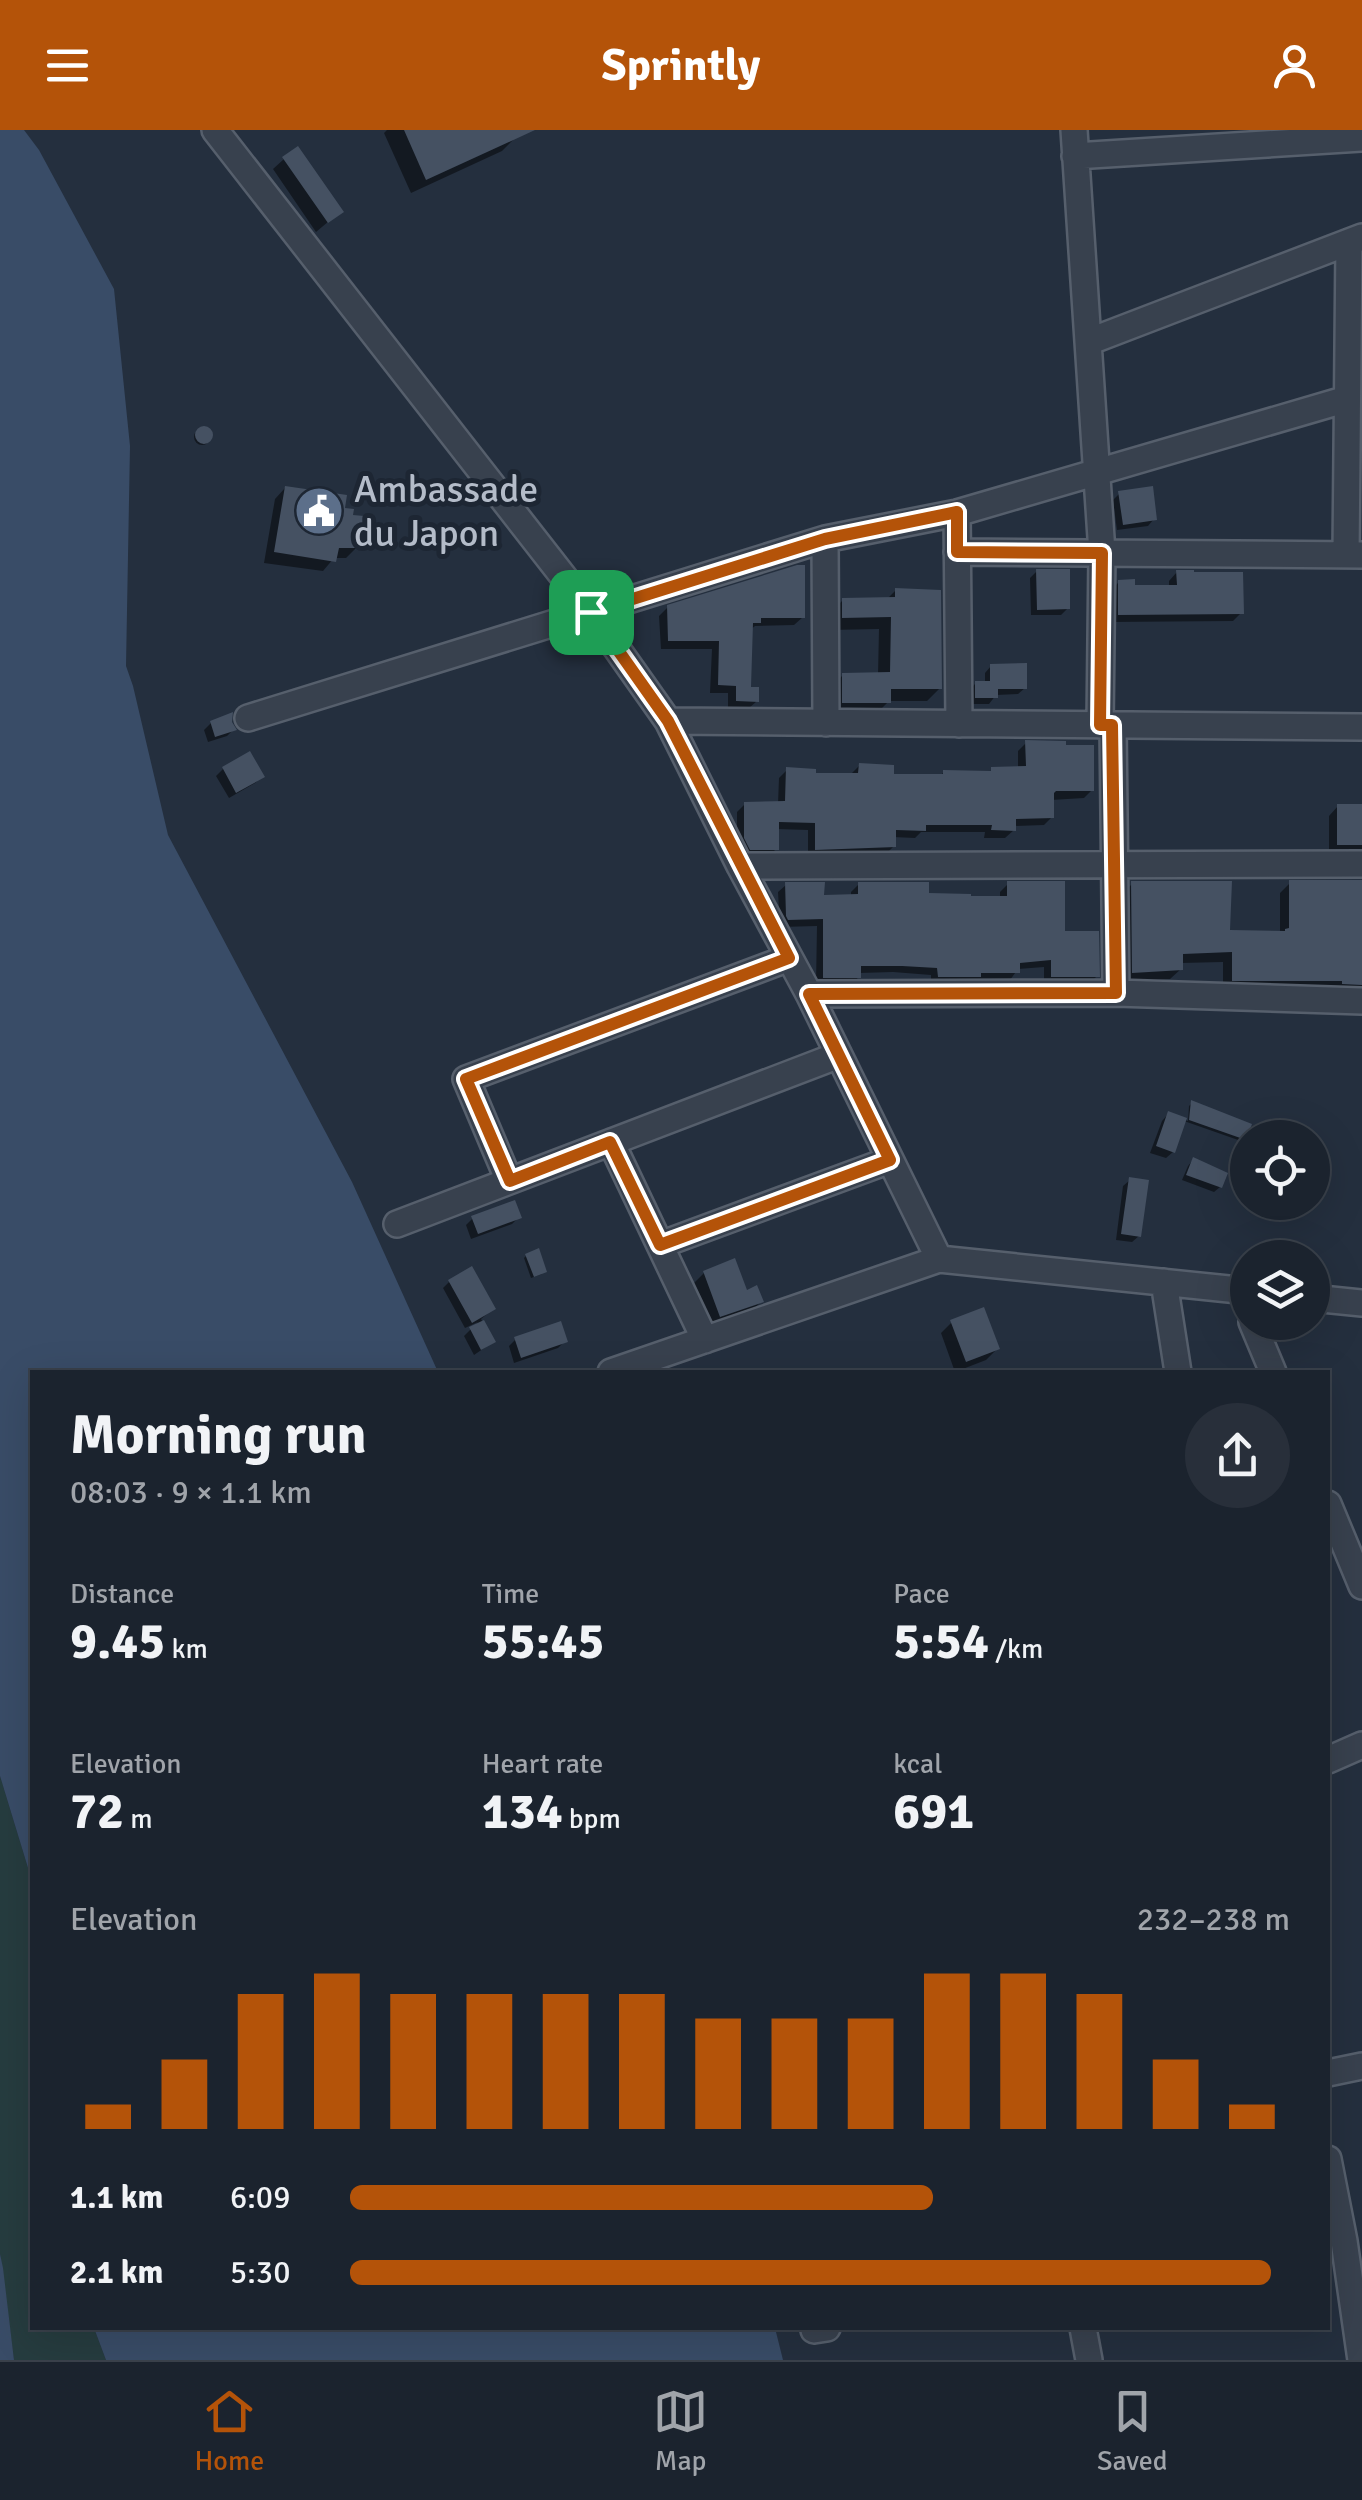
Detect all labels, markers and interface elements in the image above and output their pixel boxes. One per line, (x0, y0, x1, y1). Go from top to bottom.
icon: menu (40, 38, 95, 93)
text: Sprintly (602, 38, 760, 93)
icon: person (1267, 38, 1322, 93)
place label: Ambassade du Japon (354, 466, 538, 557)
public building icon: Ambassade du Japon (293, 485, 345, 537)
pin (549, 570, 634, 655)
icon: arrive (564, 585, 619, 640)
map controls (1230, 1120, 1330, 1340)
button: locate (1230, 1120, 1330, 1220)
button: layers (1230, 1240, 1330, 1340)
text: Morning run (70, 1401, 367, 1469)
button: share (1185, 1403, 1290, 1508)
text: 08:03 · 9 × 1.1 km (70, 1473, 312, 1512)
text: Distance (70, 1577, 174, 1611)
text: Time (482, 1577, 539, 1611)
text: Pace (893, 1577, 950, 1611)
text: 9.45 (70, 1611, 165, 1673)
text: 55:45 (482, 1611, 604, 1673)
text: 5:54 (893, 1611, 989, 1673)
text: km (165, 1632, 208, 1666)
text: /km (989, 1632, 1043, 1666)
text: Elevation (70, 1747, 182, 1781)
text: Heart rate (482, 1747, 603, 1781)
text: kcal (893, 1747, 942, 1781)
text: 72 (70, 1781, 124, 1843)
text: 134 (482, 1781, 563, 1843)
text: 691 (893, 1781, 974, 1843)
text: m (124, 1802, 153, 1836)
text: bpm (563, 1802, 621, 1836)
text: Elevation (70, 1900, 197, 1939)
text: 232–238 m (1137, 1900, 1290, 1939)
text: 1.1 km (70, 2178, 163, 2217)
text: 6:09 (230, 2178, 290, 2217)
text: 2.1 km (70, 2253, 163, 2292)
text: 5:30 (230, 2253, 290, 2292)
tab: Home (194, 2384, 264, 2478)
tab: Map (653, 2384, 708, 2478)
tab: Saved (1097, 2384, 1168, 2478)

